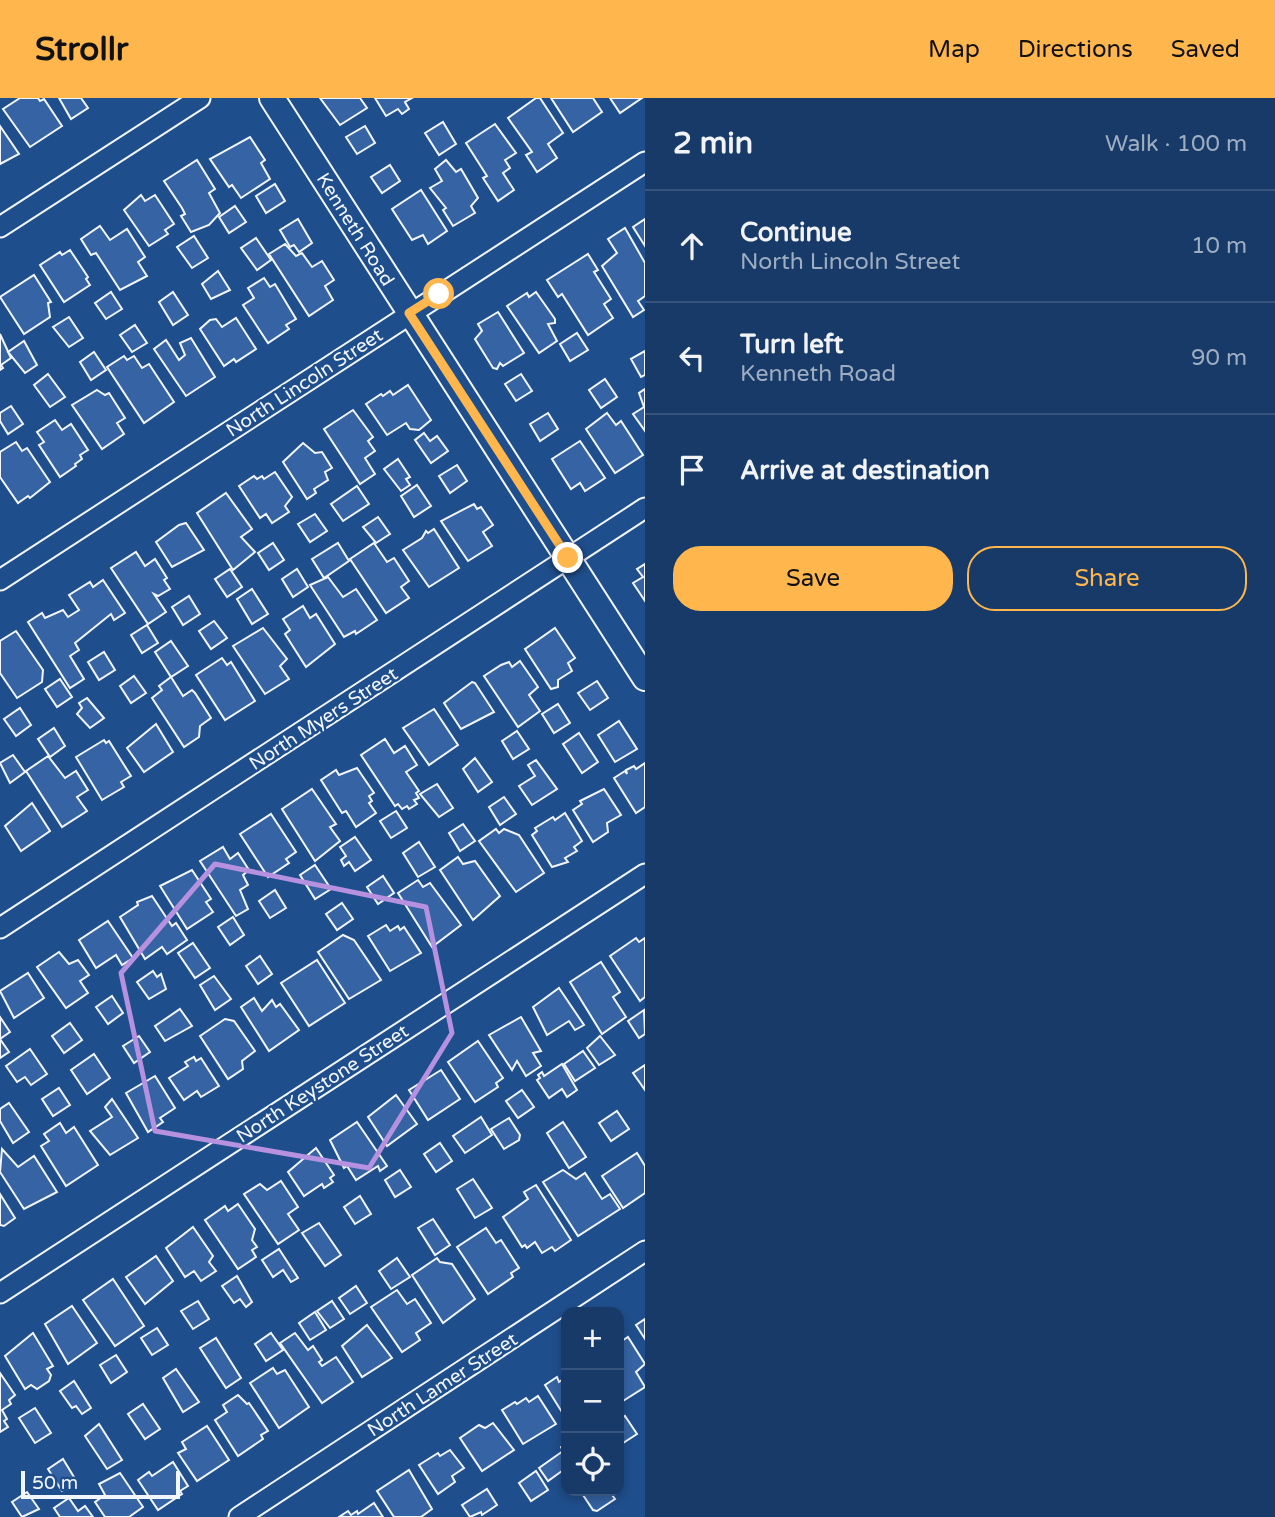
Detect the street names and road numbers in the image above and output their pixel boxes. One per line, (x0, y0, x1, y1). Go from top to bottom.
street label: Kenneth Road (312, 169, 399, 290)
street label: North Lincoln Street (222, 324, 387, 442)
street label: North Myers Street (245, 663, 402, 775)
street label: North Keystone Street (232, 1020, 413, 1148)
street label: North Lamer Street (364, 1328, 521, 1441)

